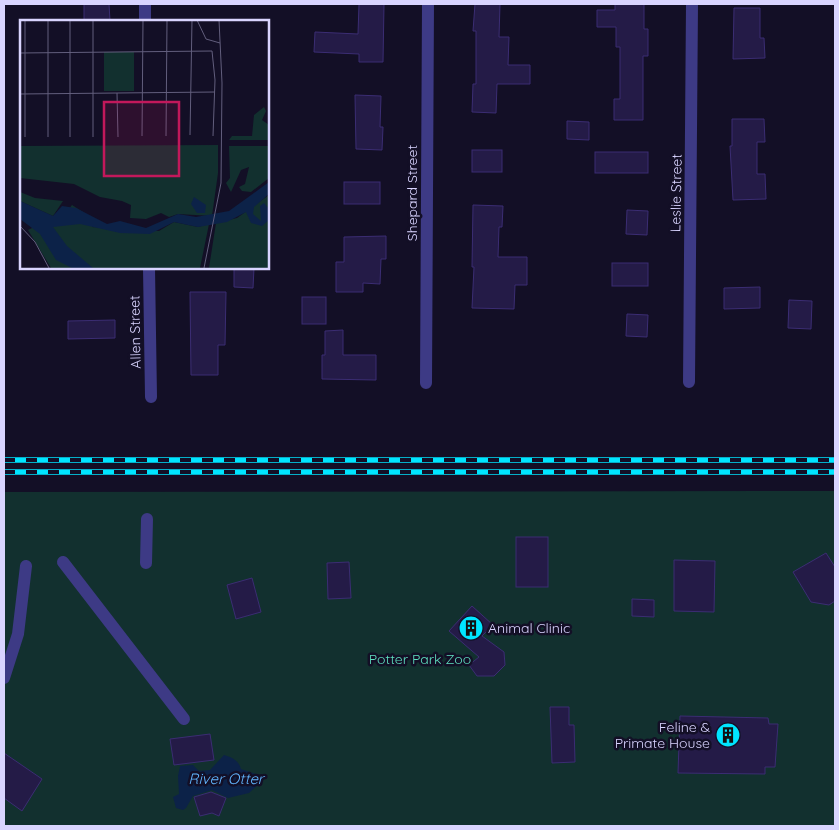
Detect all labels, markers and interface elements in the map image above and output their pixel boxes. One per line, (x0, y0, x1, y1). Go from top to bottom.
inset map (20, 20, 269, 269)
street label: Shepard Street (403, 145, 421, 241)
street label: Leslie Street (666, 154, 686, 232)
street label: Allen Street (125, 295, 145, 369)
building icon: Animal Clinic (458, 615, 484, 641)
place label: Animal Clinic (488, 619, 570, 637)
park label: Potter Park Zoo (369, 650, 471, 668)
place label: Feline & Primate House (615, 718, 710, 752)
building icon: Feline & Primate House (715, 722, 741, 748)
water label: River Otter (188, 769, 266, 788)

